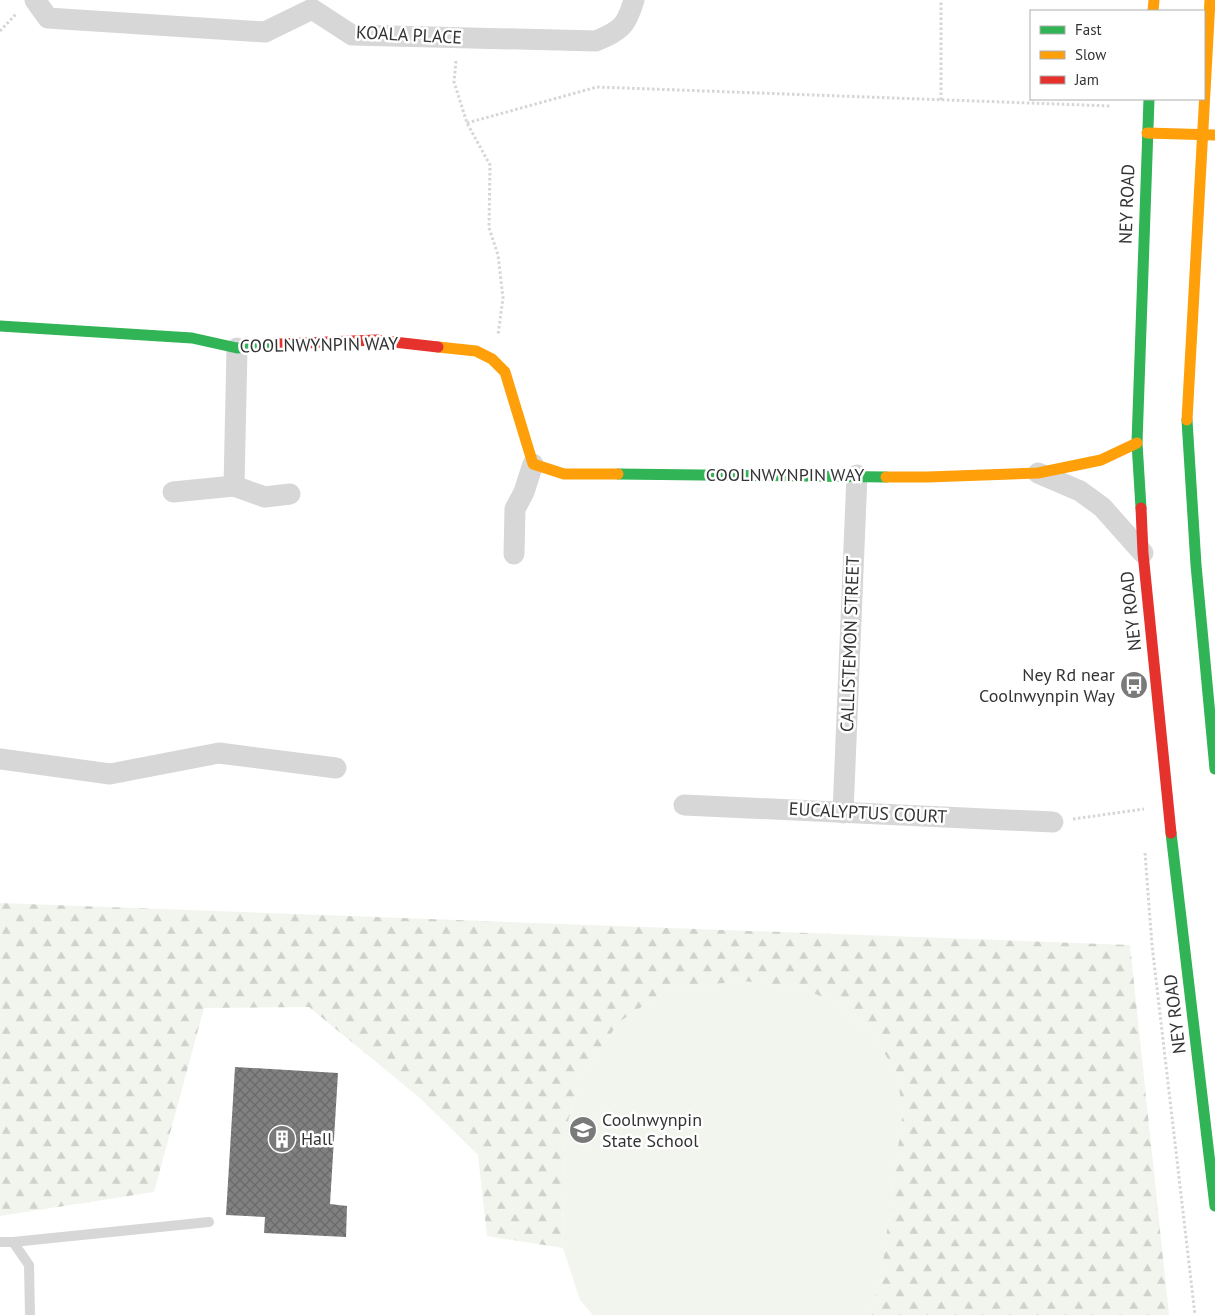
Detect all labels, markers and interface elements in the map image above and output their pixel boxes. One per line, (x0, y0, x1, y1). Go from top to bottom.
legend (1030, 10, 1205, 100)
street label: KOALA PLACE (356, 20, 463, 49)
text: Fast (1075, 20, 1102, 39)
text: Slow (1075, 45, 1106, 64)
text: Jam (1074, 70, 1099, 89)
street label: NEY ROAD (1114, 163, 1139, 244)
street label: COOLNWYNPIN WAY (240, 332, 398, 357)
street label: COOLNWYNPIN WAY (706, 463, 864, 486)
street label: CALLISTEMON STREET (835, 555, 864, 733)
street label: NEY ROAD (1115, 570, 1146, 652)
place label: Ney Rd near Coolnwynpin Way (979, 663, 1116, 707)
bus stop icon: Ney Rd near Coolnwynpin Way (1119, 670, 1149, 700)
street label: EUCALYPTUS COURT (788, 797, 948, 828)
street label: NEY ROAD (1158, 973, 1191, 1055)
place label: Coolnwynpin State School (602, 1108, 702, 1152)
school or university icon: Coolnwynpin State School (568, 1115, 598, 1145)
building icon: Hall (267, 1124, 297, 1154)
place label: Hall (301, 1127, 333, 1150)

